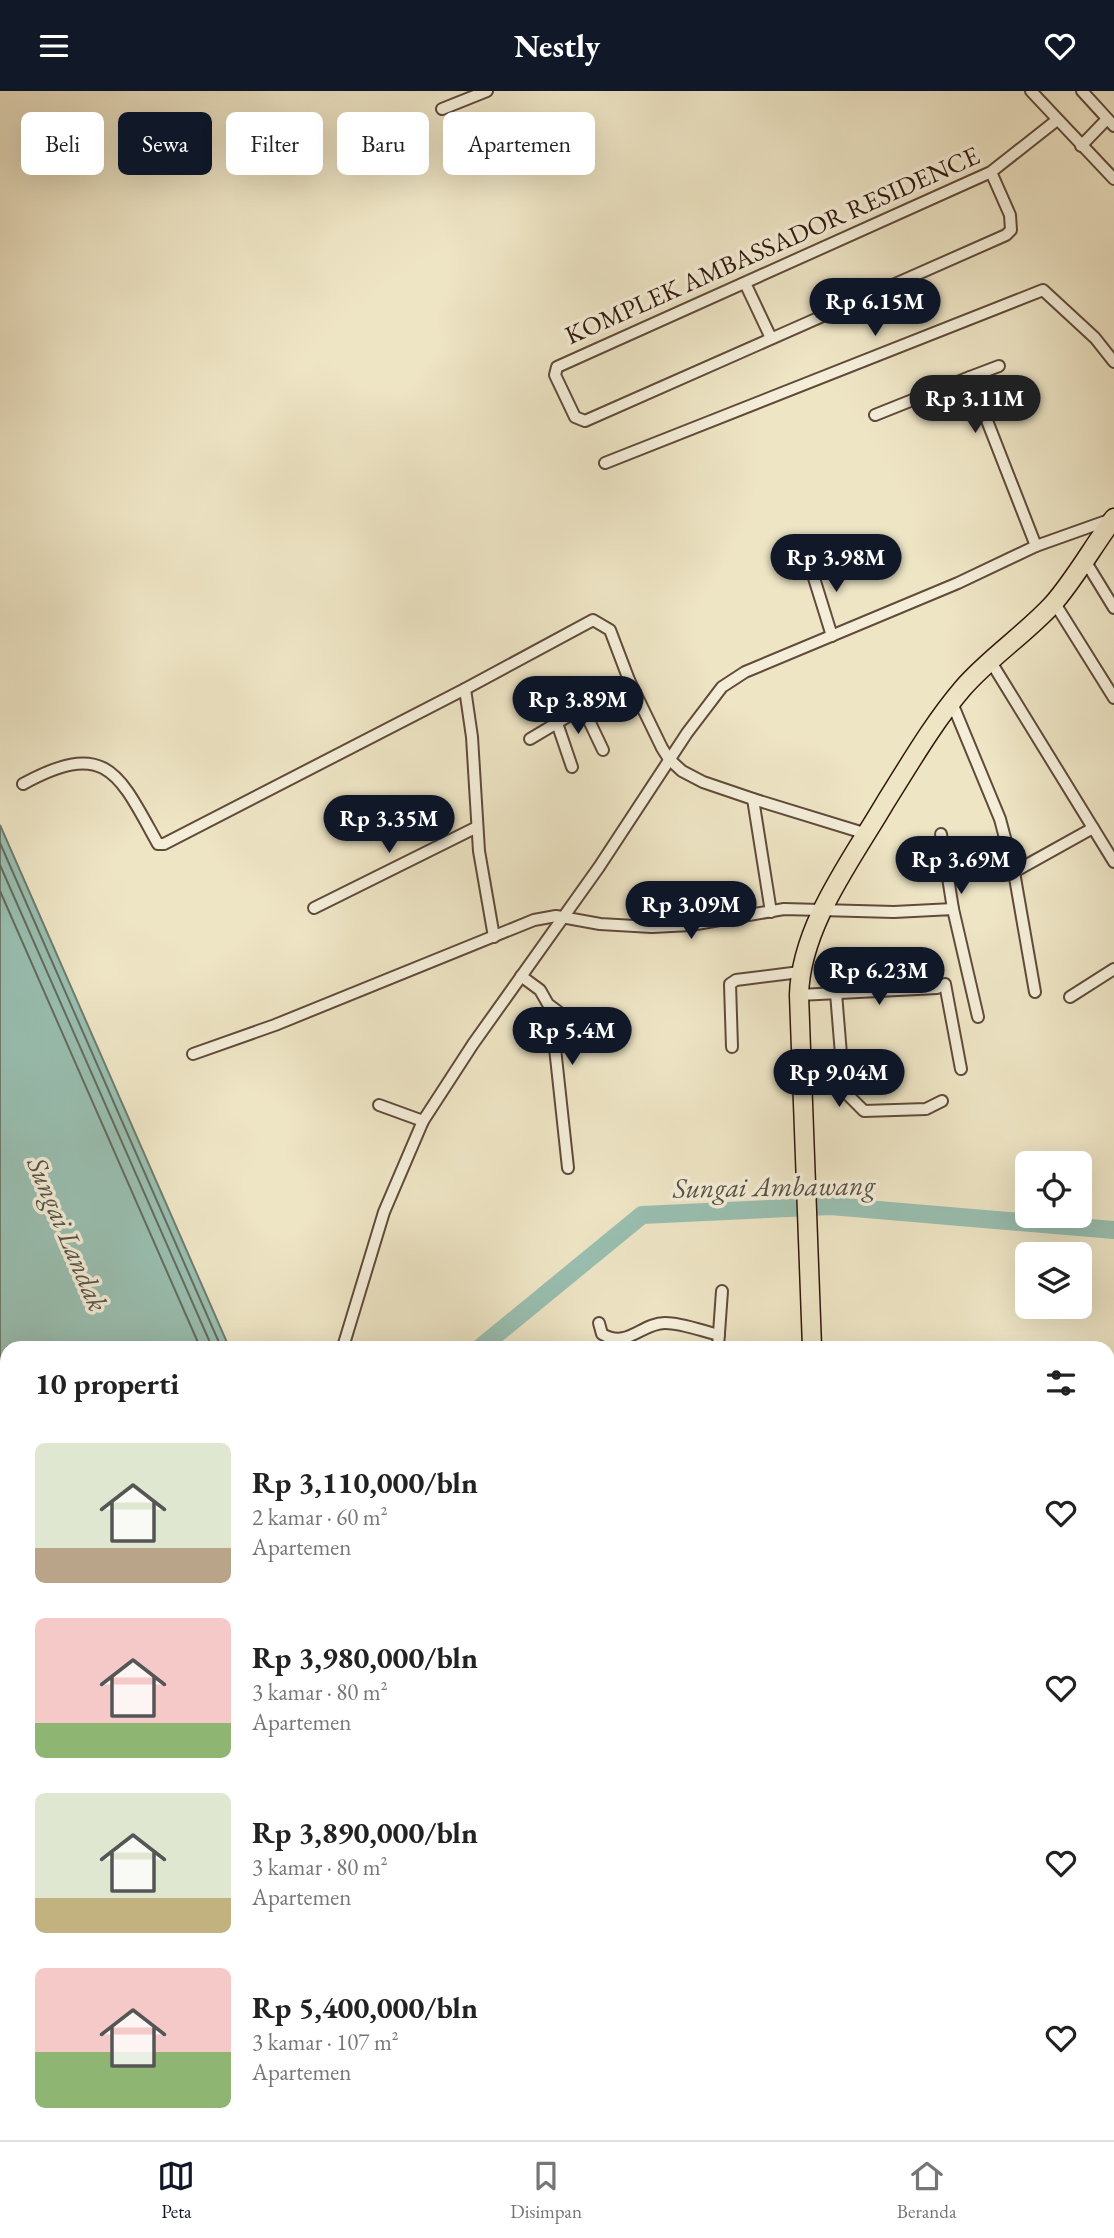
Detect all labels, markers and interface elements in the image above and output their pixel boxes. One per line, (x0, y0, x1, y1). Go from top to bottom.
text: Nestly (514, 25, 600, 67)
icon: menu (35, 27, 73, 65)
icon: heart (1041, 27, 1079, 65)
chip: Beli (21, 112, 104, 175)
chip: Sewa (118, 112, 212, 175)
chip: Filter (226, 112, 323, 175)
chip: Baru (337, 112, 429, 175)
chip: Apartemen (443, 112, 595, 175)
street label: KOMPLEK AMBASSADOR RESIDENCE (559, 138, 985, 352)
pin: Rp 6.15M (803, 279, 947, 338)
text: Rp 6.15M (826, 286, 924, 316)
pin: Rp 3.11M (903, 375, 1047, 435)
text: Rp 3.11M (926, 383, 1024, 413)
pin: Rp 3.98M (764, 535, 908, 594)
text: Rp 3.98M (787, 542, 885, 572)
pin: Rp 3.89M (506, 677, 650, 736)
text: Rp 3.89M (529, 684, 627, 714)
pin: Rp 3.35M (317, 795, 461, 855)
text: Rp 3.35M (340, 803, 438, 833)
pin: Rp 3.69M (889, 837, 1033, 896)
text: Rp 3.69M (912, 844, 1010, 874)
pin: Rp 3.09M (619, 881, 763, 941)
text: Rp 3.09M (642, 889, 740, 919)
pin: Rp 6.23M (807, 947, 951, 1007)
text: Rp 6.23M (830, 955, 928, 985)
pin: Rp 5.4M (507, 1007, 637, 1067)
text: Rp 5.4M (529, 1015, 615, 1045)
pin: Rp 9.04M (767, 1049, 911, 1109)
text: Rp 9.04M (790, 1057, 888, 1087)
water label: Sungai Landak (19, 1150, 117, 1317)
map controls (1015, 1151, 1092, 1319)
button: locate (1015, 1151, 1092, 1228)
water label: Sungai Ambawang (671, 1166, 877, 1206)
button: layers (1015, 1242, 1092, 1319)
text: 10 properti (35, 1364, 179, 1403)
icon: filters (1042, 1364, 1080, 1402)
text: Rp 3,110,000/bln (252, 1463, 478, 1502)
icon: home (91, 1471, 175, 1555)
icon: heart (1042, 1494, 1080, 1532)
text: 2 kamar · 60 m² (252, 1502, 388, 1532)
text: Apartemen (252, 1532, 351, 1562)
text: Rp 3,980,000/bln (252, 1638, 478, 1677)
icon: home (91, 1646, 175, 1730)
icon: heart (1042, 1669, 1080, 1707)
text: 3 kamar · 80 m² (252, 1677, 388, 1707)
text: Apartemen (252, 1707, 351, 1737)
text: Rp 3,890,000/bln (252, 1813, 478, 1852)
icon: home (91, 1821, 175, 1905)
icon: heart (1042, 1844, 1080, 1882)
text: 3 kamar · 80 m² (252, 1852, 388, 1882)
text: Apartemen (252, 1882, 351, 1912)
text: Rp 5,400,000/bln (252, 1988, 478, 2027)
icon: home (91, 1996, 175, 2080)
icon: heart (1042, 2019, 1080, 2057)
text: 3 kamar · 107 m² (252, 2027, 399, 2057)
text: Apartemen (252, 2057, 351, 2087)
tab: Peta (157, 2157, 195, 2224)
tab: Disimpan (510, 2157, 582, 2224)
tab: Beranda (897, 2157, 957, 2224)

